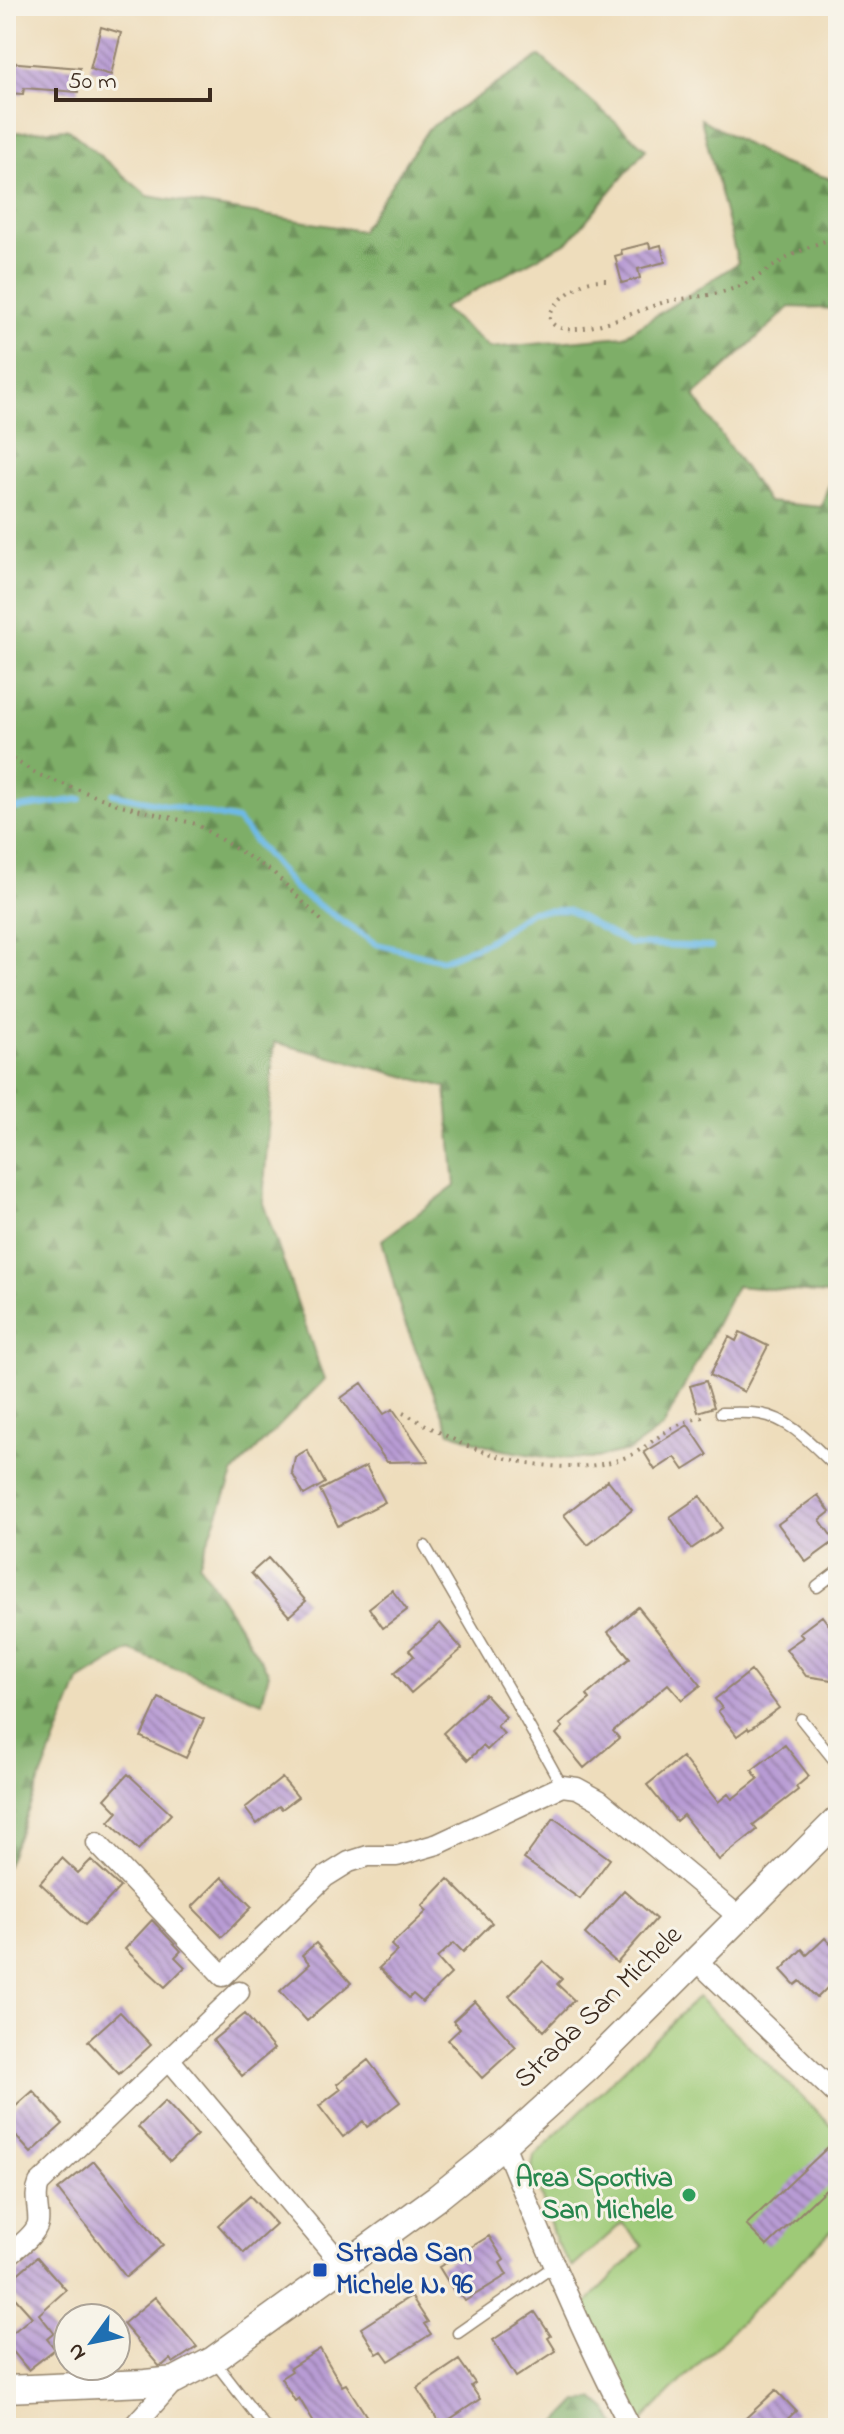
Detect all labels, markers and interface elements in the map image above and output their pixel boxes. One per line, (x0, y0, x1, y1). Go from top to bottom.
scale bar (56, 52, 210, 102)
text: 50 m (68, 65, 117, 100)
street label: Strada San Michele (505, 1916, 693, 2099)
place label: Area Sportiva San Michele (516, 2159, 674, 2232)
marker: Area Sportiva San Michele (680, 2186, 698, 2204)
place label: Strada San Michele N. 96 (336, 2234, 474, 2307)
marker: Strada San Michele N. 96 (311, 2261, 329, 2279)
north arrow (52, 2302, 132, 2382)
text: N (60, 2336, 95, 2366)

